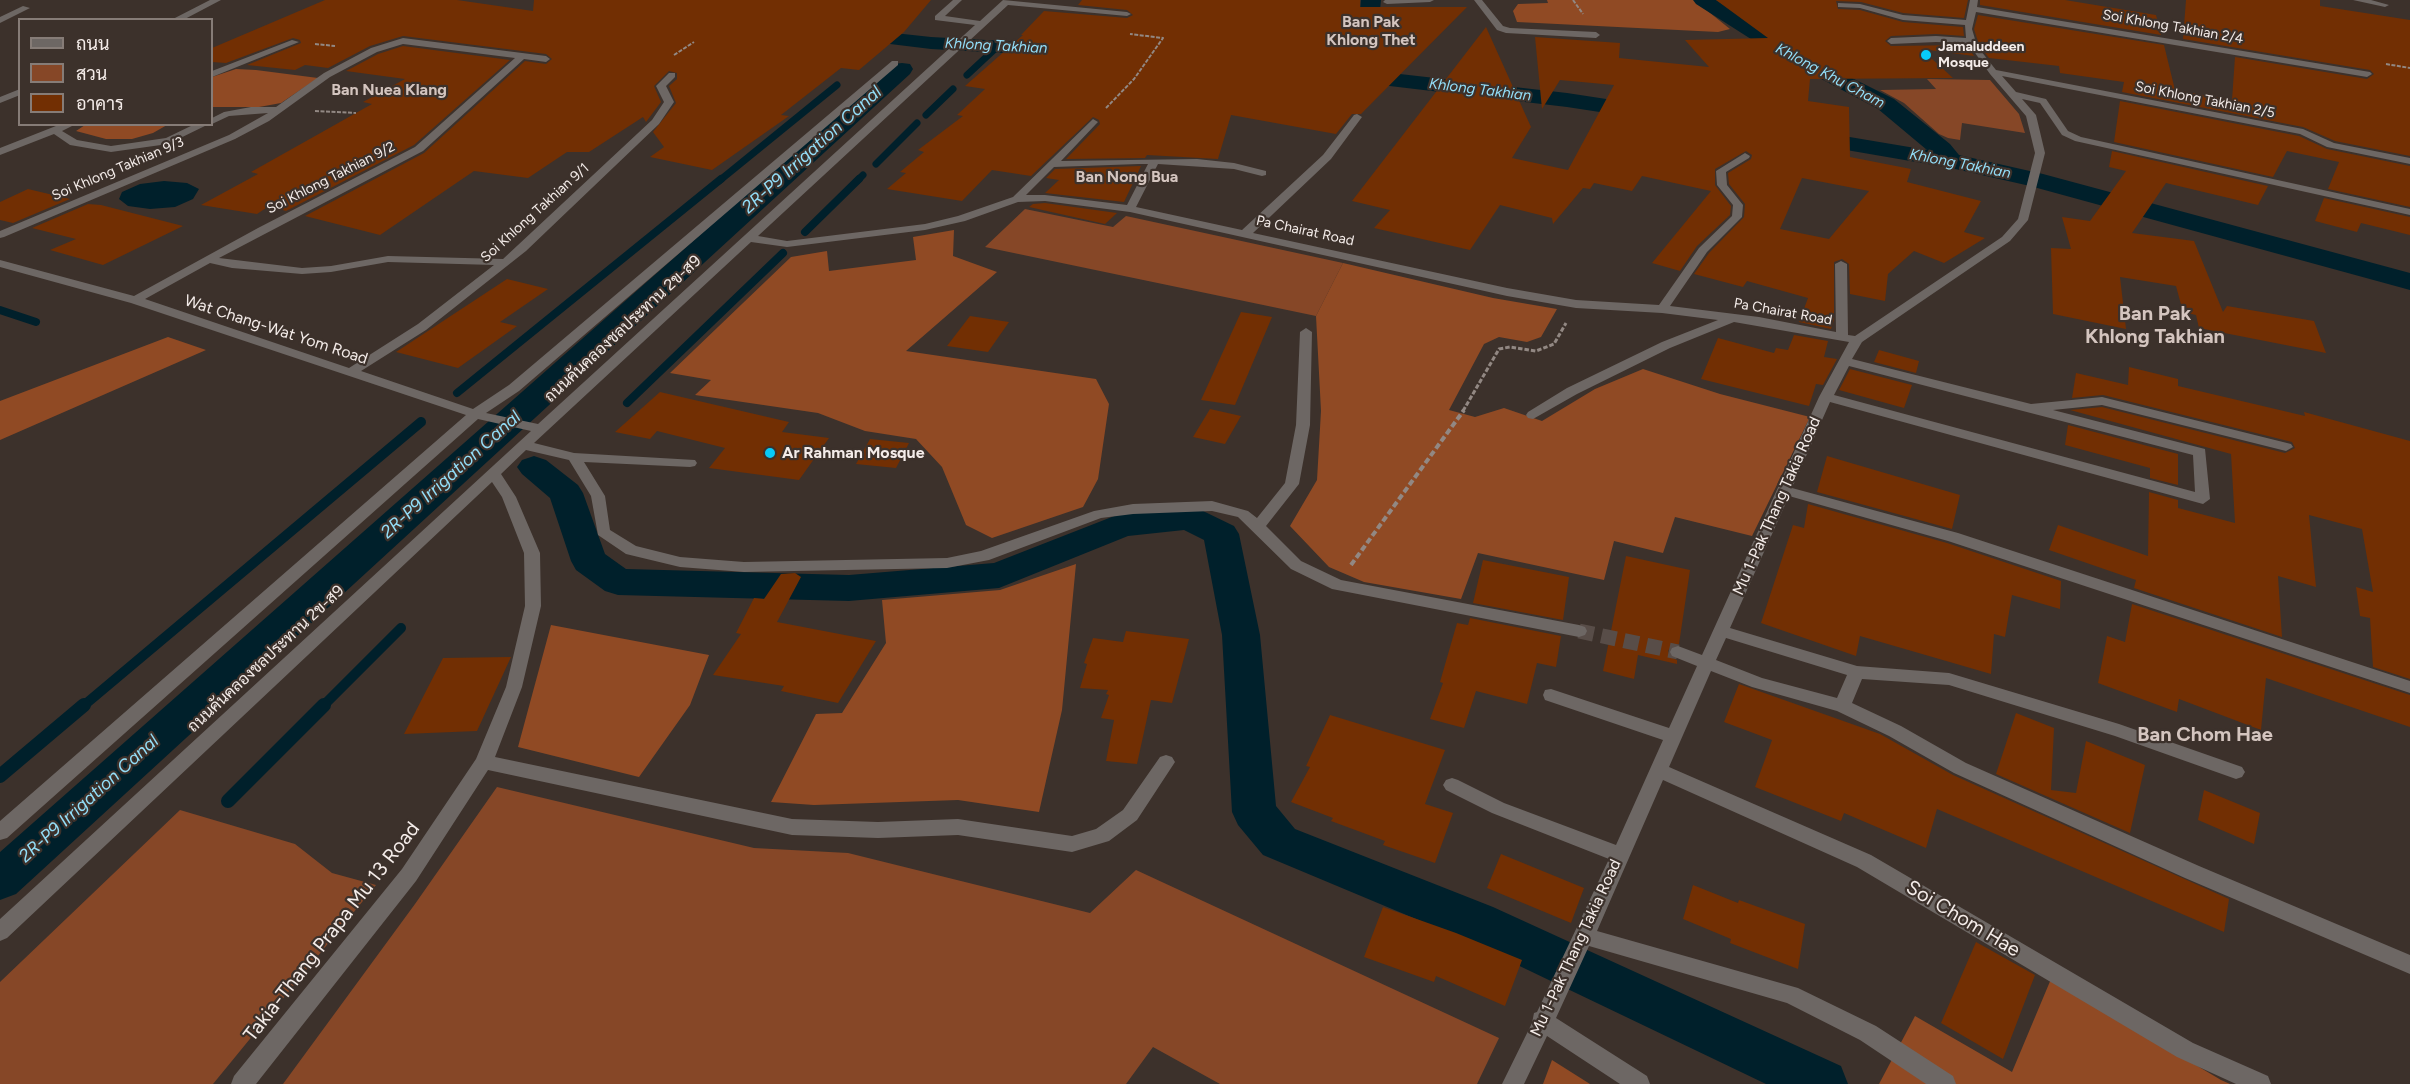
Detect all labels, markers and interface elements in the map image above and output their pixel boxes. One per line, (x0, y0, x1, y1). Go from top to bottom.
street label: Soi Khlong Takhian 2/4 (2101, 6, 2245, 48)
district label: Ban Pak Khlong Thet (1326, 12, 1416, 50)
legend (18, 18, 213, 126)
text: ถนน (76, 33, 109, 55)
water label: Khlong Takhian (944, 34, 1048, 58)
place label: Jamaluddeen Mosque (1938, 39, 2024, 72)
water label: Khlong Khu Cham (1772, 40, 1888, 112)
marker: Jamaluddeen Mosque (1919, 48, 1933, 62)
text: สวน (76, 63, 107, 85)
water label: Khlong Takhian (1428, 75, 1532, 105)
street label: Soi Khlong Takhian 2/5 (2134, 78, 2276, 122)
district label: Ban Nuea Klang (331, 80, 447, 100)
water label: 2R-P9 Irrigation Canal (738, 82, 886, 218)
text: อาคาร (76, 93, 124, 115)
street label: Soi Khlong Takhian 9/3 (49, 134, 187, 204)
street label: Soi Khlong Takhian 9/2 (264, 138, 398, 218)
water label: Khlong Takhian (1908, 145, 2012, 183)
street label: Soi Khlong Takhian 9/1 (477, 160, 593, 266)
district label: Ban Nong Bua (1076, 167, 1178, 187)
street label: Pa Chairat Road (1254, 212, 1356, 250)
street label: ถนนคันคลองชลประทาน 2ข-ส9 (541, 251, 705, 407)
street label: Wat Chang-Wat Yom Road (182, 291, 370, 369)
street label: Pa Chairat Road (1732, 295, 1834, 329)
district label: Ban Pak Khlong Takhian (2085, 302, 2225, 349)
water label: 2R-P9 Irrigation Canal (377, 407, 525, 543)
street label: Mu 1-Pak Thang Takia Road (1729, 414, 1825, 598)
place label: Ar Rahman Mosque (782, 443, 925, 463)
marker: Ar Rahman Mosque (763, 446, 777, 460)
street label: ถนนคันคลองชลประทาน 2ข-ส9 (184, 581, 348, 737)
district label: Ban Chom Hae (2137, 723, 2273, 747)
water label: 2R-P9 Irrigation Canal (15, 731, 163, 867)
street label: Takia-Thang Prapa Mu 13 Road (239, 818, 425, 1046)
street label: Mu 1-Pak Thang Takia Road (1526, 856, 1626, 1040)
street label: Soi Chom Hae (1902, 876, 2024, 962)

